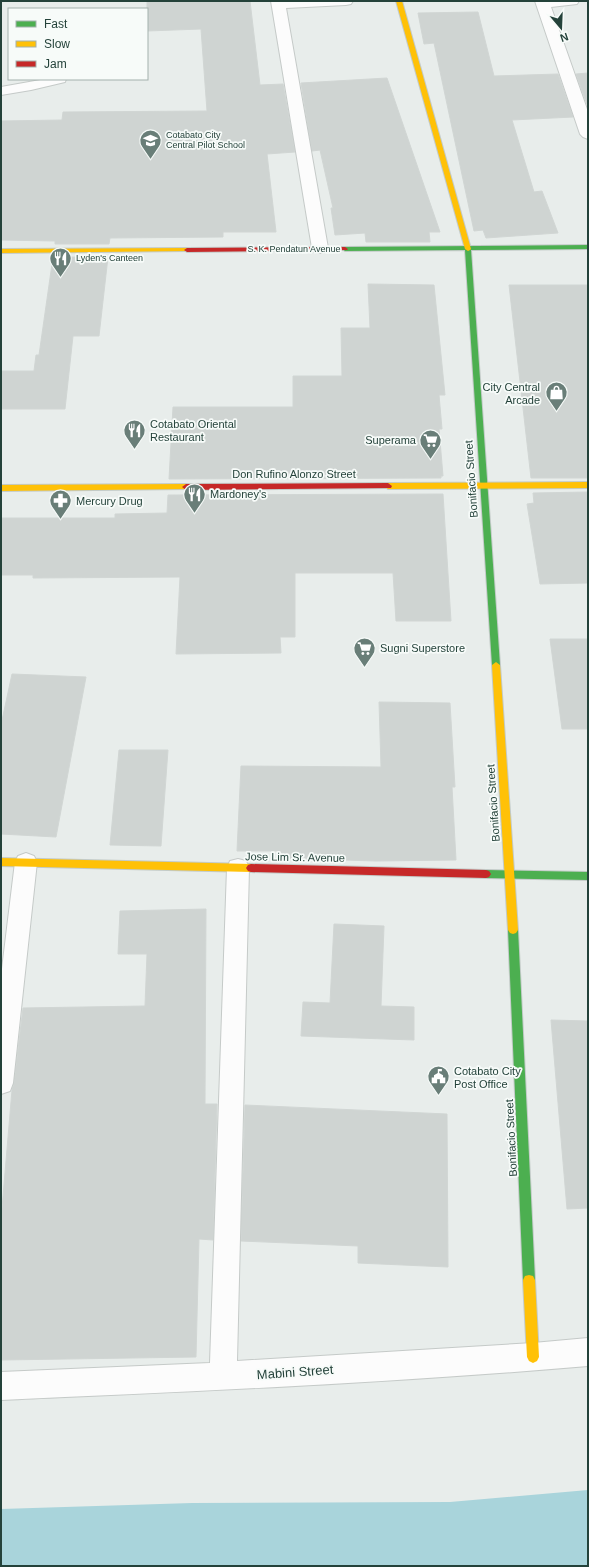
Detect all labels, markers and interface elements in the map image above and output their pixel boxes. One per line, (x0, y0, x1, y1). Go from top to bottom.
legend (8, 8, 148, 80)
north arrow (541, 8, 581, 48)
text: Fast (44, 17, 68, 31)
text: N (558, 30, 570, 44)
text: Slow (44, 37, 70, 51)
text: Jam (44, 57, 67, 71)
school or university icon: Cotabato City Central Pilot School (137, 127, 163, 160)
place label: Cotabato City Central Pilot School (166, 130, 245, 150)
street label: S. K. Pendatun Avenue (248, 244, 340, 254)
restaurant icon: Lyden's Canteen (47, 245, 73, 278)
place label: Lyden's Canteen (76, 253, 143, 263)
shop icon: City Central Arcade (543, 380, 569, 413)
place label: City Central Arcade (483, 381, 540, 406)
restaurant icon: Cotabato Oriental Restaurant (121, 417, 147, 450)
place label: Cotabato Oriental Restaurant (150, 418, 236, 443)
supermarket icon: Superama (418, 427, 444, 460)
place label: Superama (365, 434, 417, 446)
street label: Bonifacio Street (462, 440, 480, 518)
street label: Don Rufino Alonzo Street (232, 468, 356, 480)
restaurant icon: Mardoney's (181, 481, 207, 514)
pharmacy icon: Mercury Drug (47, 488, 73, 521)
place label: Mardoney's (210, 488, 267, 500)
place label: Mercury Drug (76, 495, 143, 507)
supermarket icon: Sugni Superstore (352, 635, 378, 668)
place label: Sugni Superstore (380, 642, 465, 654)
street label: Bonifacio Street (484, 764, 502, 842)
street label: Jose Lim Sr. Avenue (245, 850, 345, 864)
public building icon: Cotabato City Post Office (426, 1064, 452, 1097)
place label: Cotabato City Post Office (454, 1065, 521, 1090)
street label: Bonifacio Street (503, 1099, 519, 1177)
street label: Mabini Street (256, 1362, 334, 1382)

